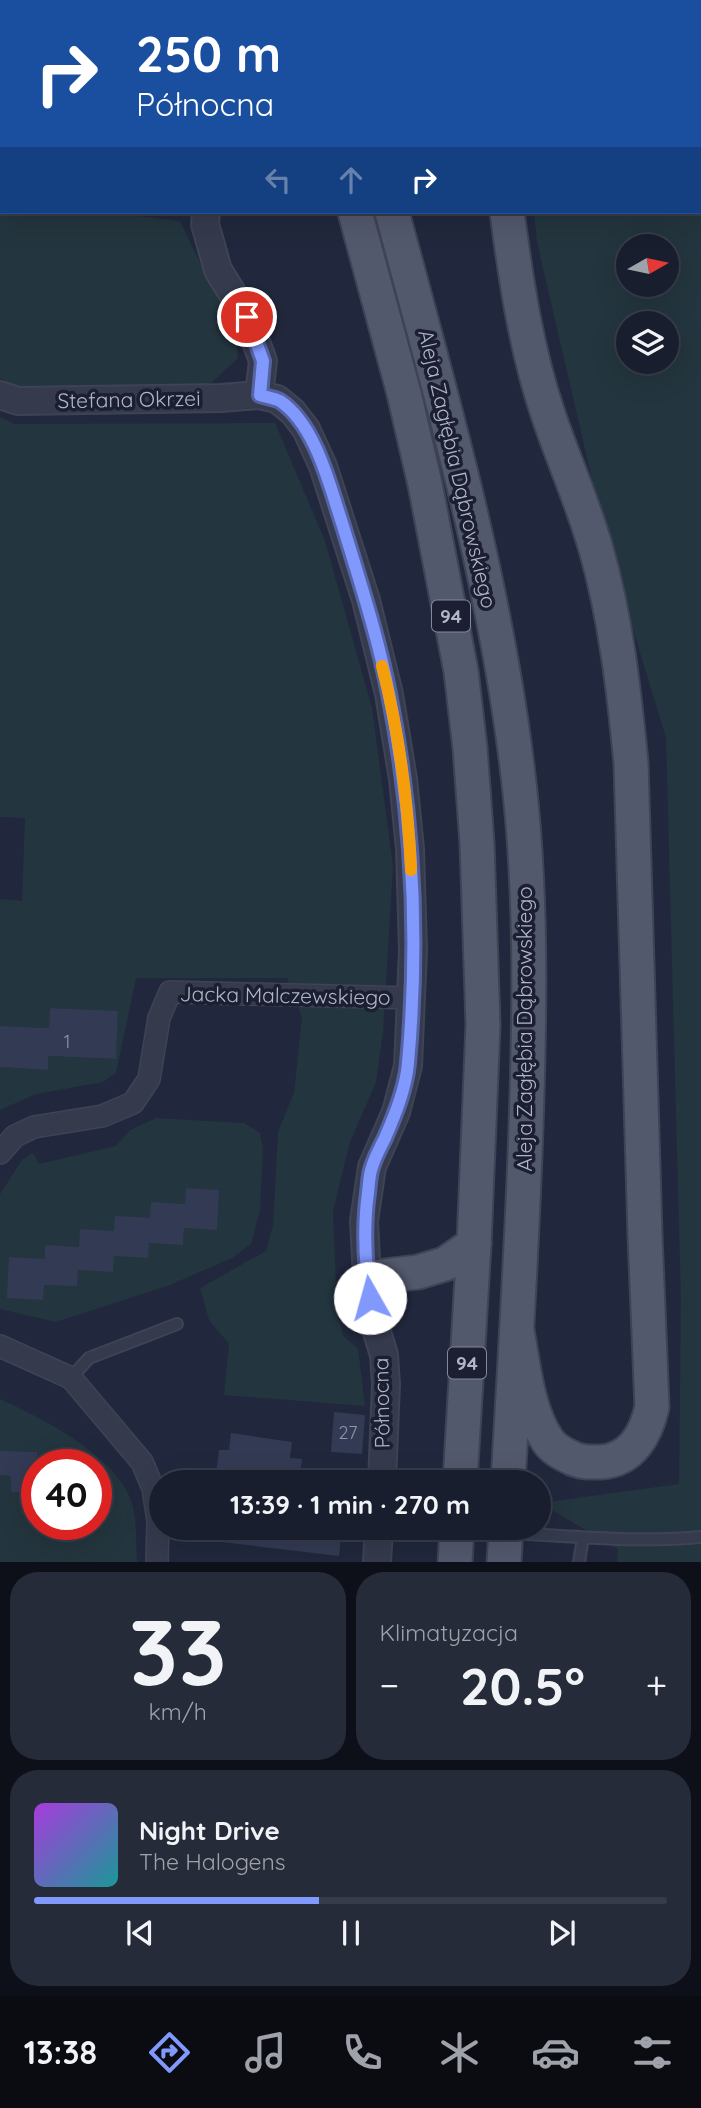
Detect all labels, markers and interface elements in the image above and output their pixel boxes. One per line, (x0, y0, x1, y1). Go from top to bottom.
text: 250 m (136, 23, 281, 84)
icon: right (21, 28, 112, 119)
text: Północna (136, 84, 274, 124)
icon: left (259, 161, 297, 199)
icon: ahead (332, 161, 370, 199)
icon: right (405, 161, 443, 199)
north arrow (616, 234, 679, 298)
map controls (616, 234, 679, 374)
pin (217, 287, 277, 347)
icon: arrive (228, 298, 266, 336)
button: layers (616, 311, 679, 374)
street label: Aleja Zagłębia Dąbrowskiego (413, 327, 503, 611)
street label: Stefana Okrzei (57, 385, 201, 413)
road number: 94 (432, 600, 470, 632)
street label: Aleja Zagłębia Dąbrowskiego (511, 886, 537, 1172)
street label: Jacka Malczewskiego (179, 980, 391, 1010)
house number: 1 (64, 1030, 70, 1053)
position arrow (333, 1261, 407, 1335)
road number: 94 (448, 1348, 486, 1378)
street label: Północna (367, 1357, 395, 1449)
house number: 27 (339, 1421, 357, 1444)
speed limit sign: 40 (21, 1449, 112, 1540)
text: 13:39 · 1 min · 270 m (230, 1488, 470, 1521)
text: 33 (129, 1594, 227, 1708)
text: Klimatyzacja (380, 1618, 518, 1647)
text: 20.5° (460, 1653, 585, 1718)
text: − (380, 1661, 399, 1709)
text: + (646, 1661, 667, 1709)
text: km/h (149, 1697, 207, 1726)
text: Night Drive (139, 1814, 280, 1847)
text: The Halogens (139, 1847, 286, 1876)
icon: previous (121, 1914, 159, 1952)
icon: pause (332, 1914, 370, 1952)
icon: next (543, 1914, 581, 1952)
icon: directions (145, 2028, 194, 2077)
icon: music (241, 2028, 290, 2077)
icon: phone (338, 2028, 387, 2077)
icon: climate (435, 2028, 484, 2077)
icon: car (531, 2028, 580, 2077)
icon: filters (628, 2028, 677, 2077)
text: 13:38 (24, 2032, 97, 2072)

